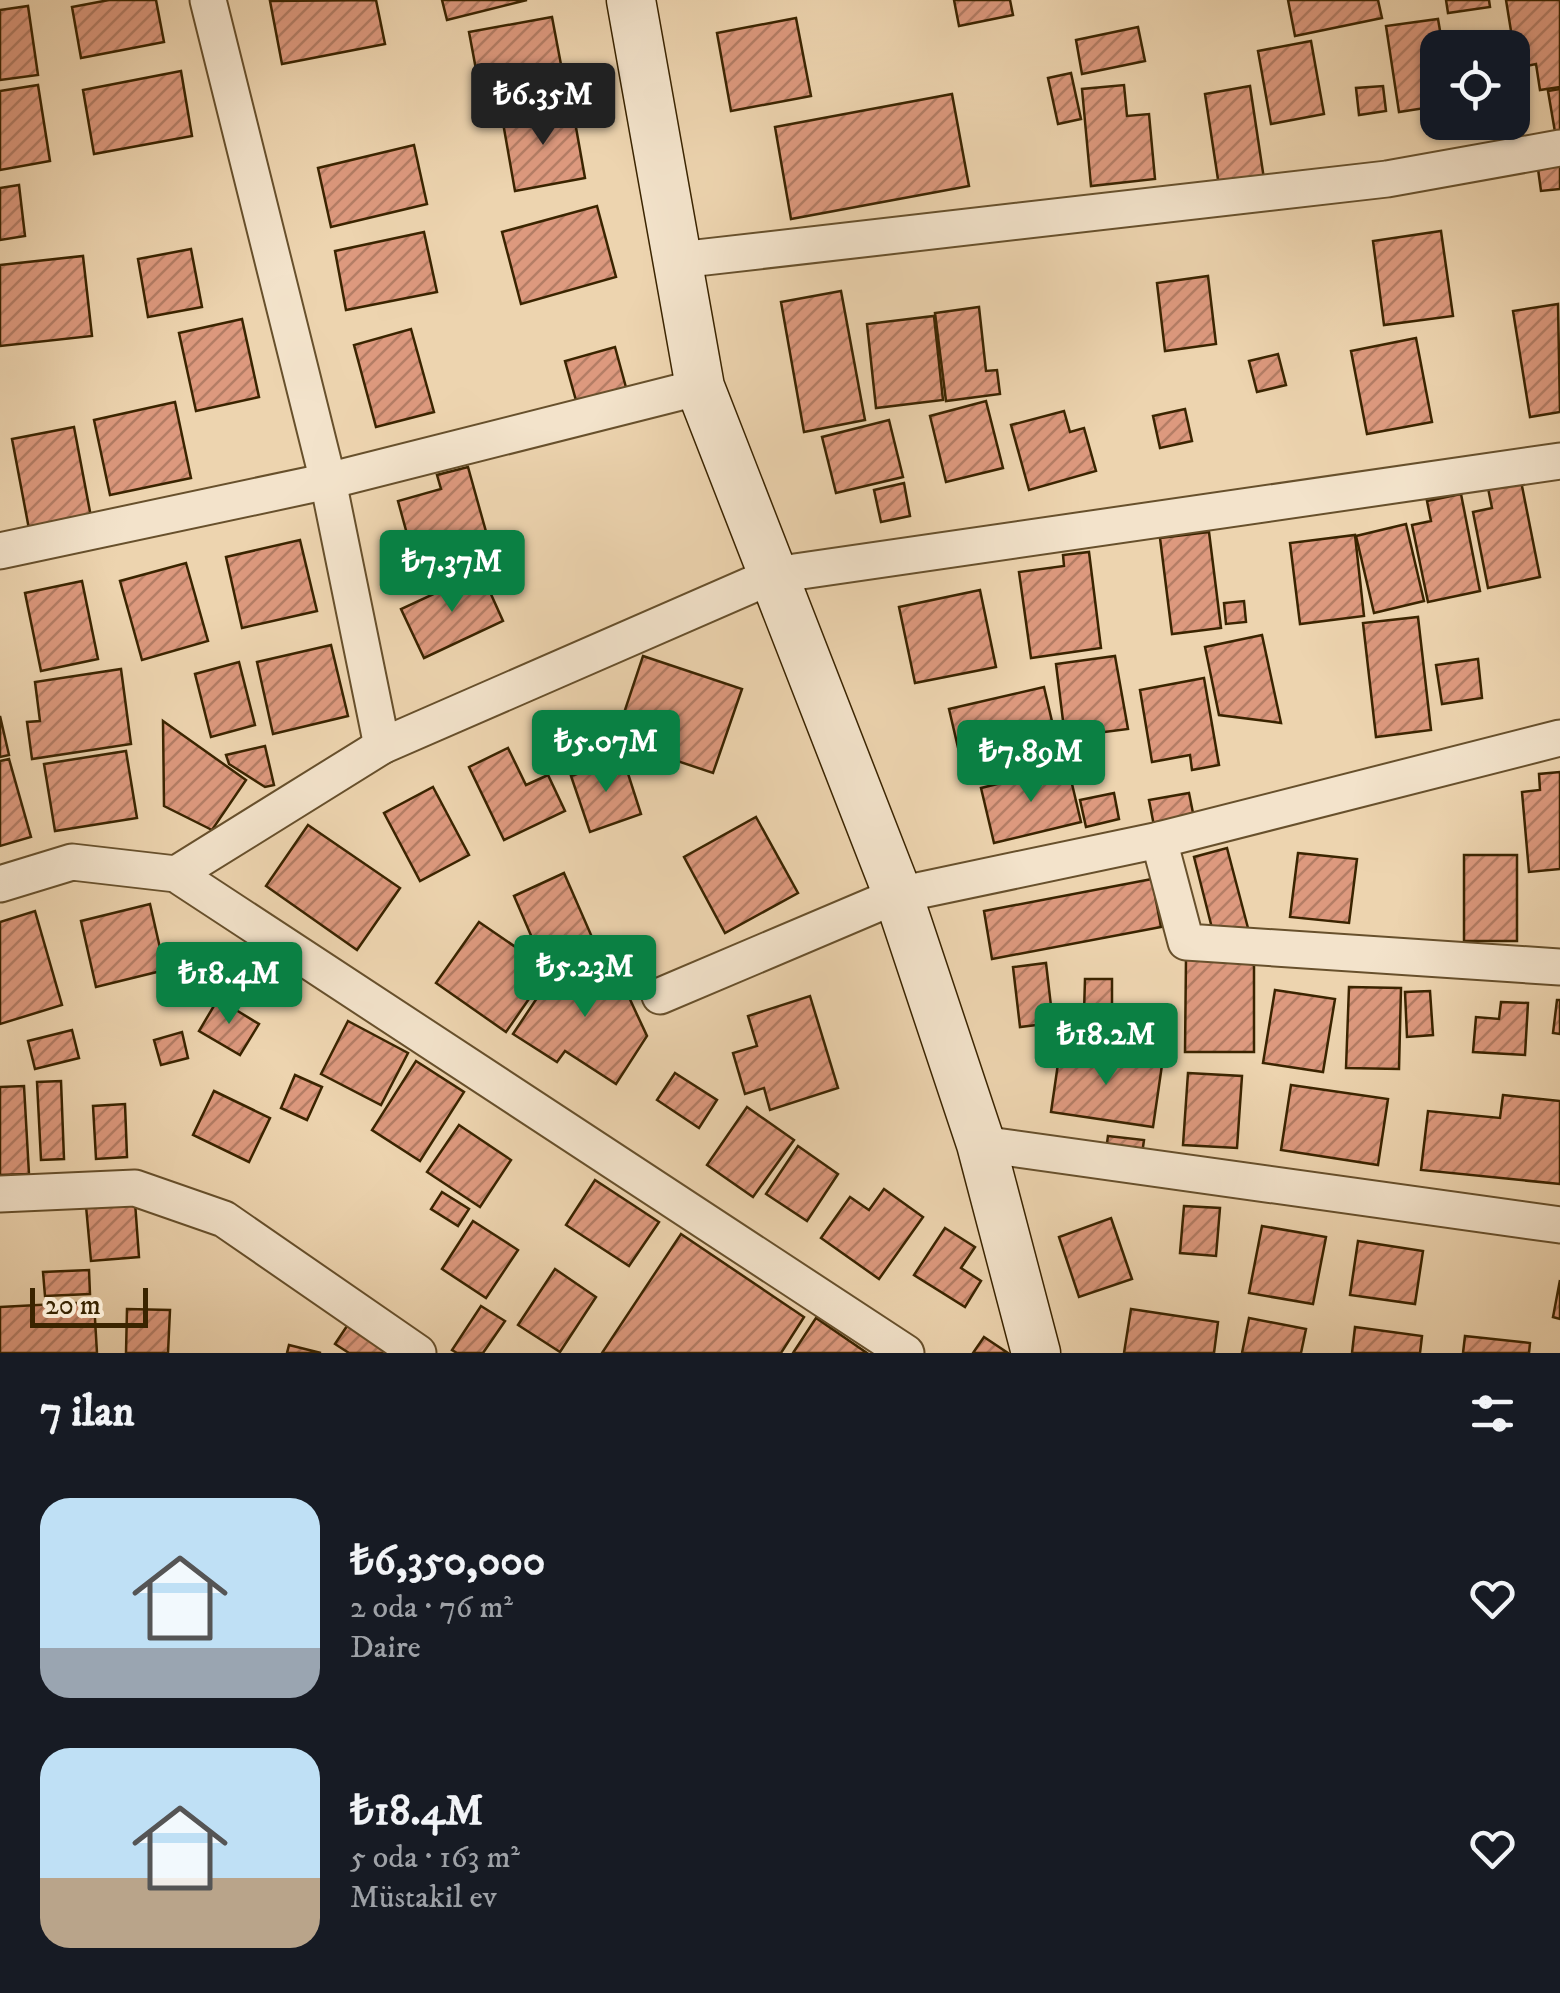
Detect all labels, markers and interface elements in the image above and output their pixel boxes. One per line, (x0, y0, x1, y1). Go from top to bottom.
map controls (1420, 30, 1530, 140)
button: locate (1420, 30, 1530, 140)
pin: ₺6.35M (462, 63, 624, 148)
text: ₺6.35M (493, 75, 593, 115)
pin: ₺7.37M (371, 530, 533, 615)
text: ₺7.37M (402, 542, 502, 582)
pin: ₺5.07M (525, 710, 687, 795)
pin: ₺7.89M (950, 720, 1112, 805)
text: ₺5.07M (554, 722, 658, 762)
text: ₺7.89M (979, 732, 1083, 772)
pin: ₺5.23M (504, 935, 666, 1020)
pin: ₺18.4M (148, 942, 310, 1027)
text: ₺5.23M (536, 947, 634, 987)
text: ₺18.4M (178, 954, 280, 994)
pin: ₺18.2M (1025, 1003, 1187, 1088)
text: ₺18.2M (1057, 1015, 1155, 1055)
scale bar (30, 1283, 148, 1328)
text: 20 m (45, 1288, 101, 1323)
icon: filters (1465, 1386, 1520, 1441)
text: 7 ilan (40, 1387, 134, 1439)
text: ₺6,350,000 (350, 1536, 545, 1588)
icon: home (120, 1538, 240, 1658)
icon: heart (1465, 1571, 1520, 1626)
text: 2 oda · 76 m² (350, 1588, 513, 1628)
text: Daire (350, 1628, 421, 1668)
text: ₺18.4M (350, 1786, 483, 1838)
icon: home (120, 1788, 240, 1908)
icon: heart (1465, 1821, 1520, 1876)
text: 5 oda · 163 m² (350, 1838, 520, 1878)
text: Müstakil ev (350, 1878, 497, 1918)

